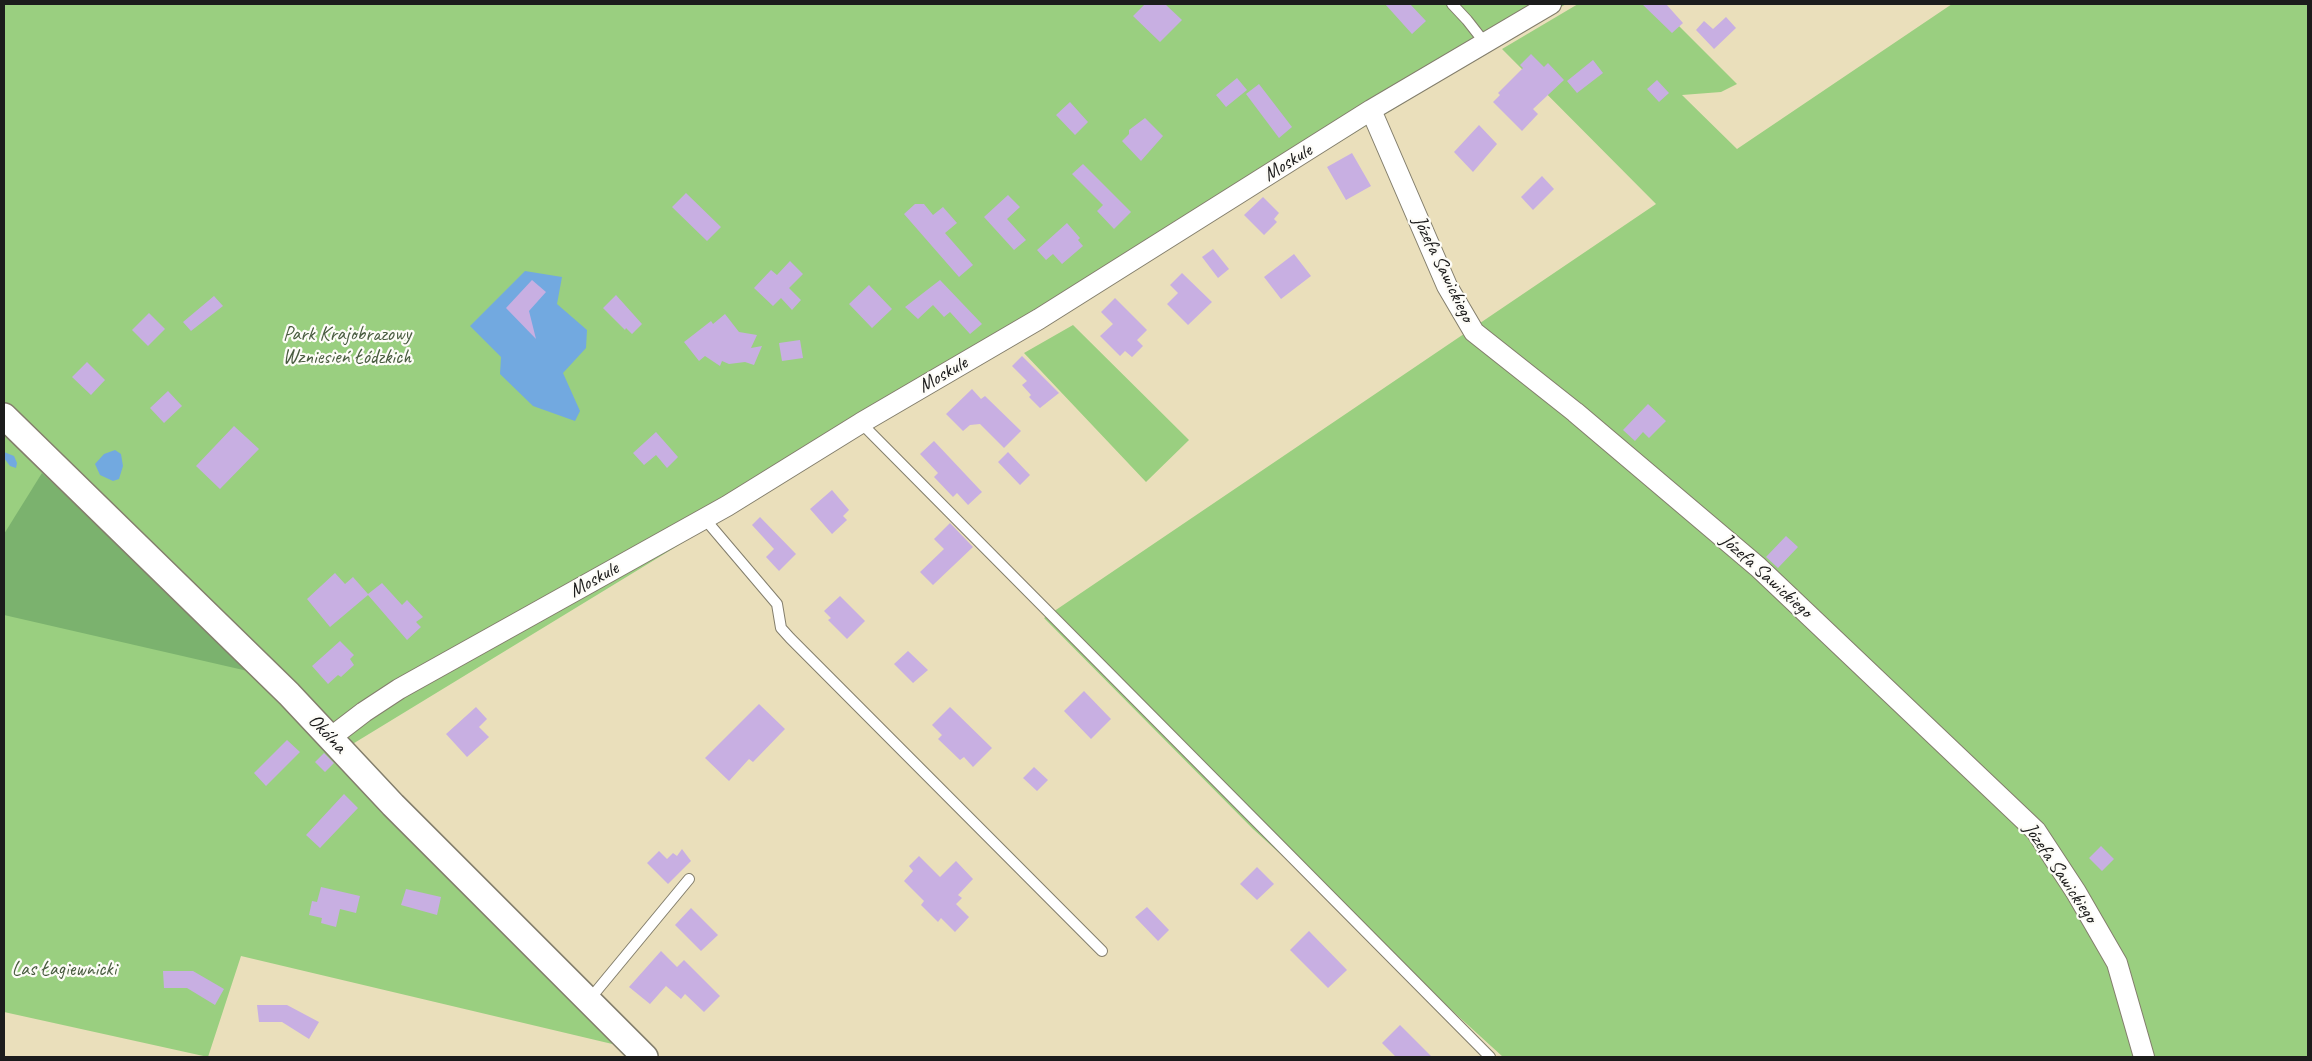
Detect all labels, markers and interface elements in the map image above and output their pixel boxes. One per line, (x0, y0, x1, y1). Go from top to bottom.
street label: Moskule (1259, 139, 1317, 187)
street label: Józefa Sawickiego (1407, 212, 1479, 326)
park label: Park Krajobrazowy Wzniesień Łódzkich (283, 323, 411, 370)
street label: Moskule (914, 351, 972, 399)
street label: Józefa Sawickiego (1715, 528, 1817, 624)
street label: Moskule (565, 557, 623, 603)
street label: Okólna (303, 709, 351, 759)
street label: Józefa Sawickiego (2018, 818, 2102, 928)
park label: Las Łagiewnicki (12, 958, 116, 982)

